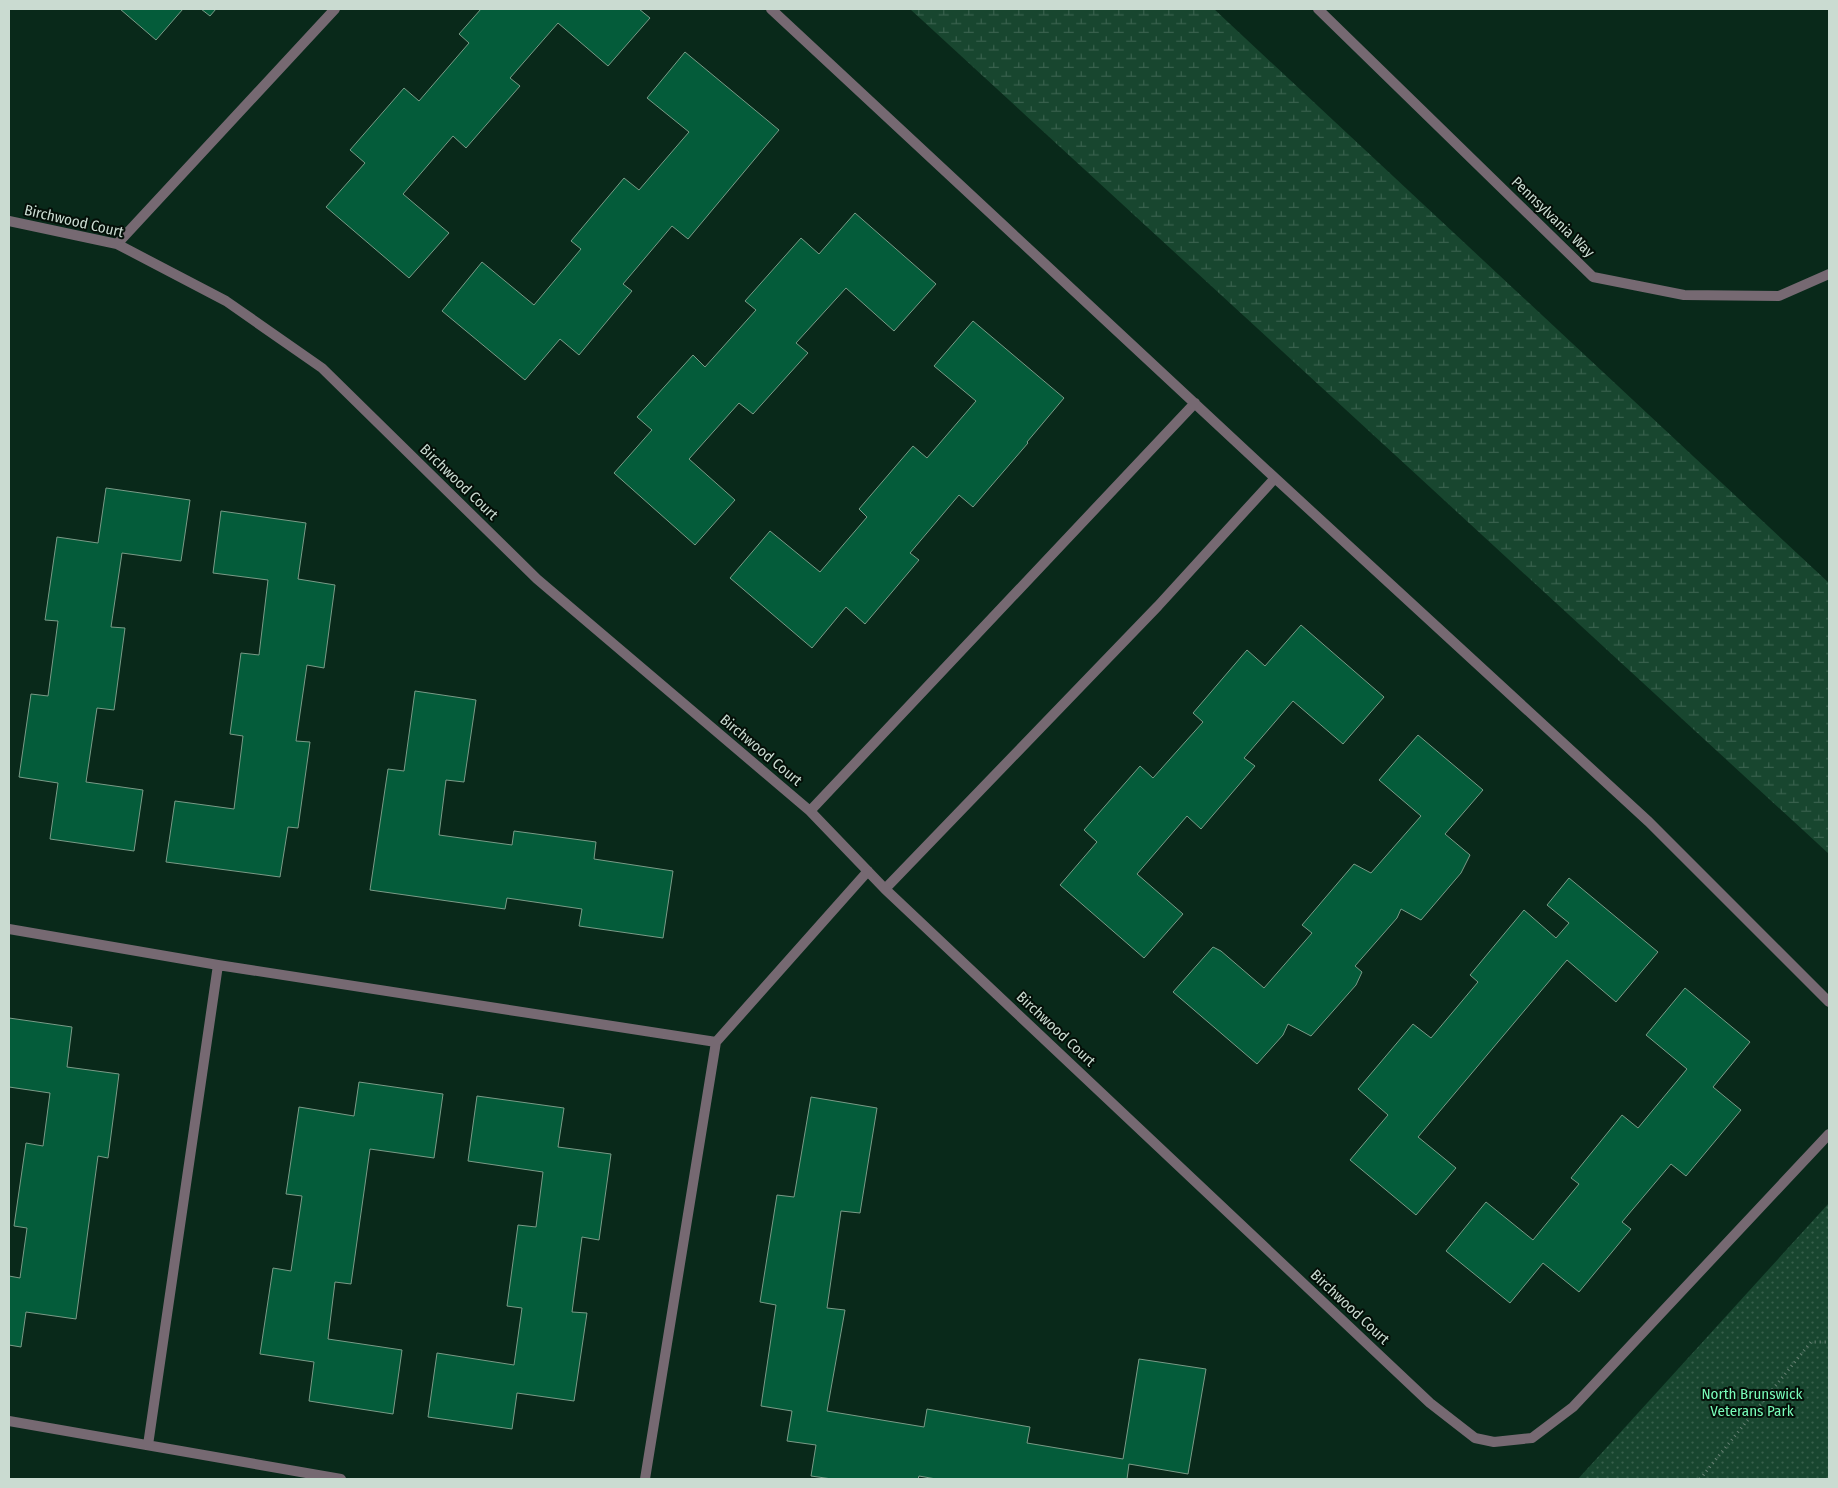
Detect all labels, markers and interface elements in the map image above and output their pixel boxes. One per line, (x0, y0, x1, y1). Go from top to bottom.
street label: Pennsylvania Way (1508, 173, 1598, 261)
street label: Birchwood Court (23, 201, 126, 241)
street label: Birchwood Court (416, 440, 502, 524)
street label: Birchwood Court (716, 710, 806, 790)
street label: Birchwood Court (1013, 988, 1099, 1070)
street label: Birchwood Court (1307, 1266, 1393, 1348)
park label: North Brunswick Veterans Park (1701, 1385, 1803, 1420)

